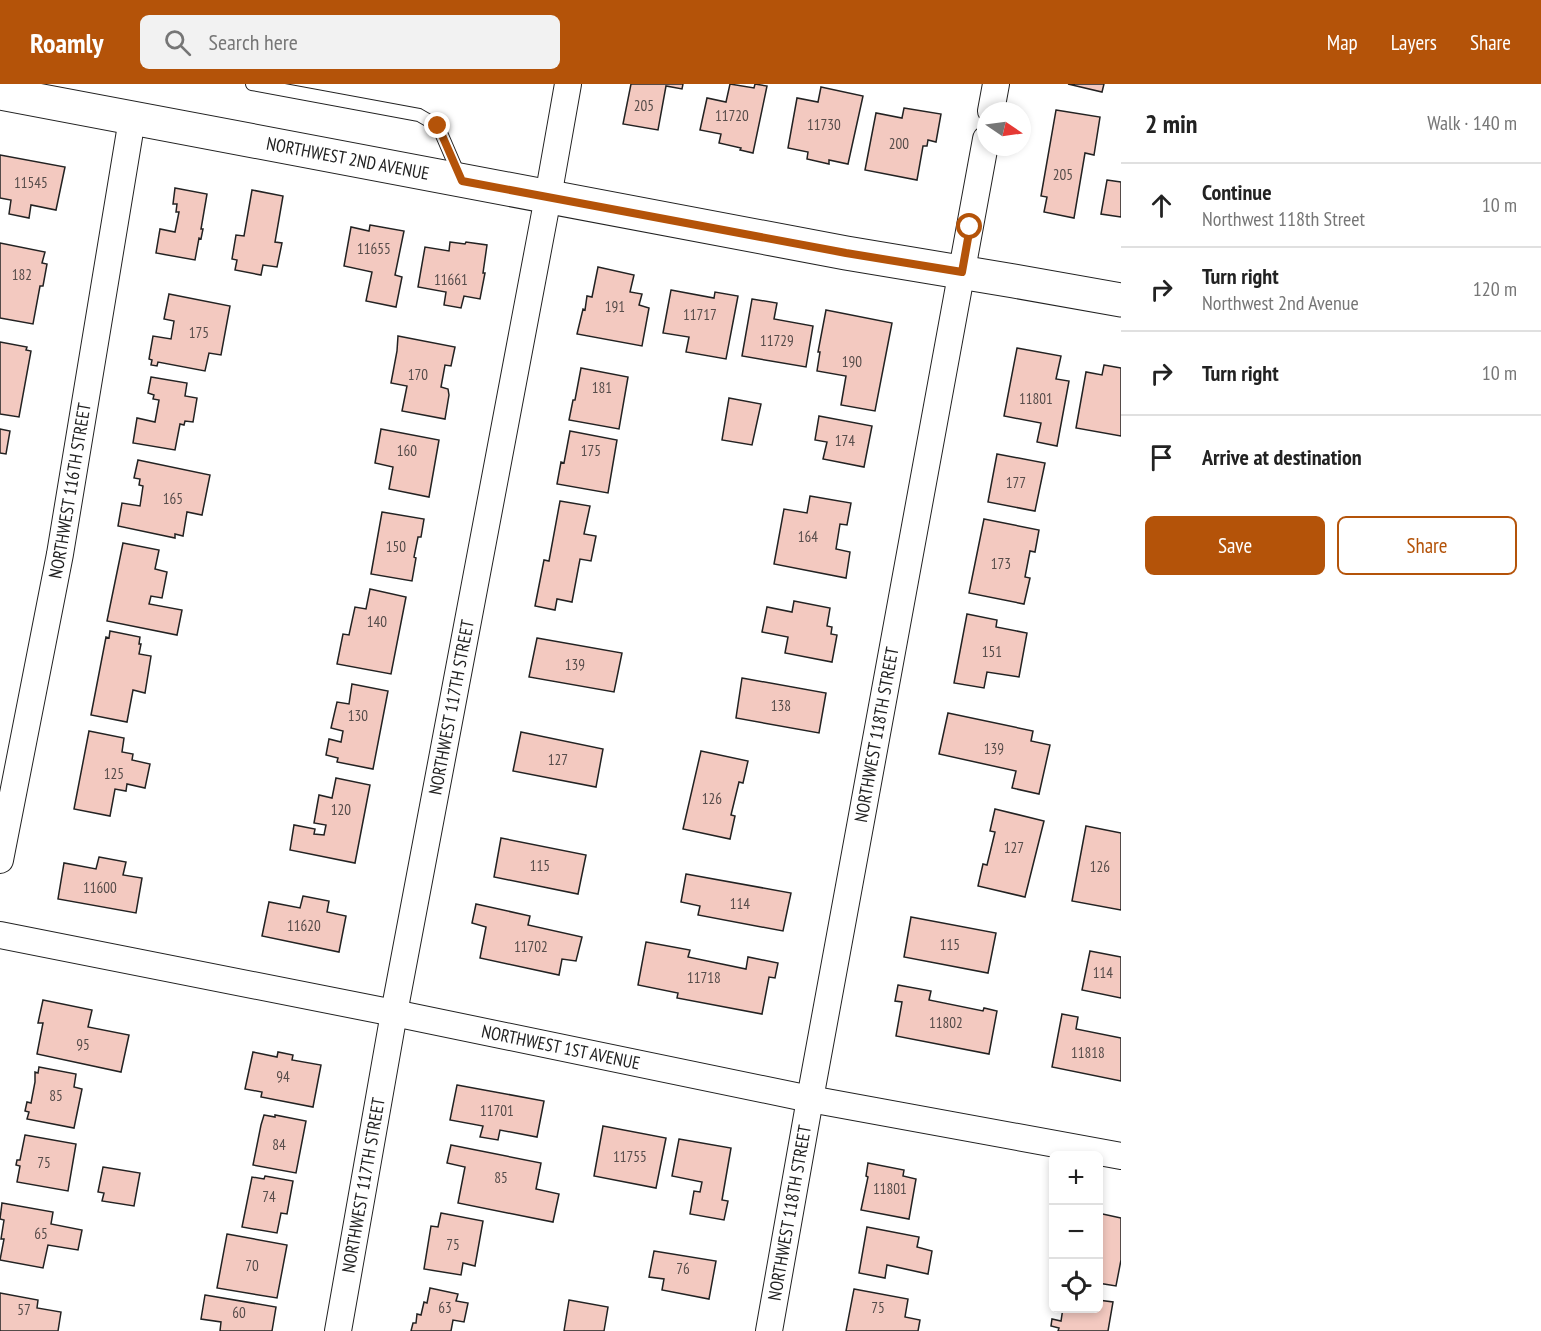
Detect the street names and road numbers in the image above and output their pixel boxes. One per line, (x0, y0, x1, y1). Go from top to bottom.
street label: NORTHWEST 2ND AVENUE (265, 132, 431, 185)
street label: NORTHWEST 116TH STREET (43, 401, 96, 580)
street label: NORTHWEST 117TH STREET (423, 618, 479, 797)
street label: NORTHWEST 118TH STREET (849, 645, 904, 824)
street label: NORTHWEST 1ST AVENUE (480, 1019, 642, 1075)
street label: NORTHWEST 117TH STREET (336, 1096, 390, 1275)
street label: NORTHWEST 118TH STREET (763, 1123, 816, 1302)

